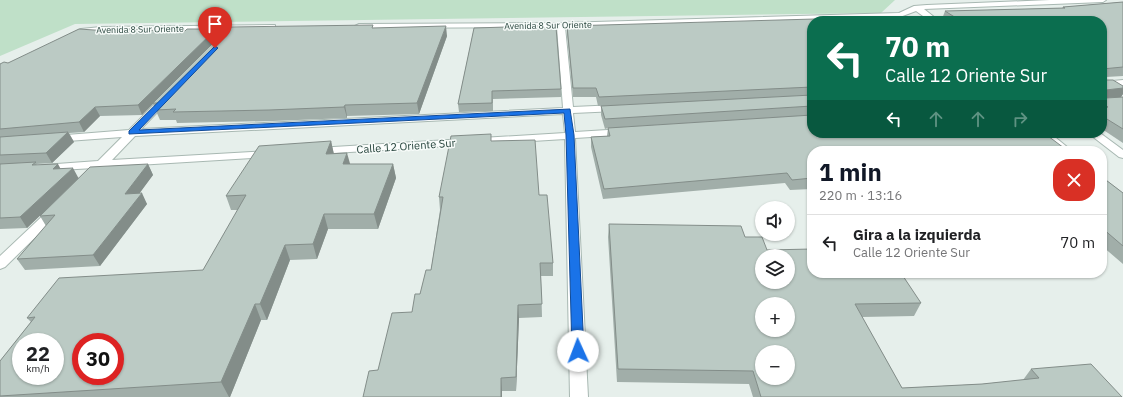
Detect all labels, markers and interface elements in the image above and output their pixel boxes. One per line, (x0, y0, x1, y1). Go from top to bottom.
pin (198, 7.0, 232, 48)
icon: arrive (204, 13, 226, 35)
street label: Avenida 8 Sur Oriente (504, 19, 592, 31)
street label: Avenida 8 Sur Oriente (96, 23, 184, 35)
text: 70 m (885, 28, 950, 65)
icon: left (819, 32, 871, 84)
text: Calle 12 Oriente Sur (885, 64, 1047, 87)
icon: left (883, 108, 905, 130)
icon: ahead (925, 108, 947, 130)
icon: ahead (967, 108, 989, 130)
icon: right (1009, 108, 1031, 130)
street label: Calle 12 Oriente Sur (356, 136, 456, 156)
text: 1 min (819, 156, 882, 188)
button: close (1053, 159, 1095, 201)
text: 220 m · 13:16 (819, 187, 902, 204)
map controls (755, 201, 795, 385)
button: sound (755, 201, 795, 241)
text: Gira a la izquierda (853, 225, 981, 244)
icon: left (819, 232, 841, 254)
text: 70 m (1060, 233, 1095, 252)
text: Calle 12 Oriente Sur (853, 244, 970, 261)
button: layers (755, 249, 795, 289)
button: + (755, 297, 795, 337)
position arrow (557, 330, 599, 372)
speed limit sign: 30 (72, 333, 124, 385)
text: 22 (26, 340, 50, 367)
button: − (755, 345, 795, 385)
text: km/h (26, 362, 50, 375)

